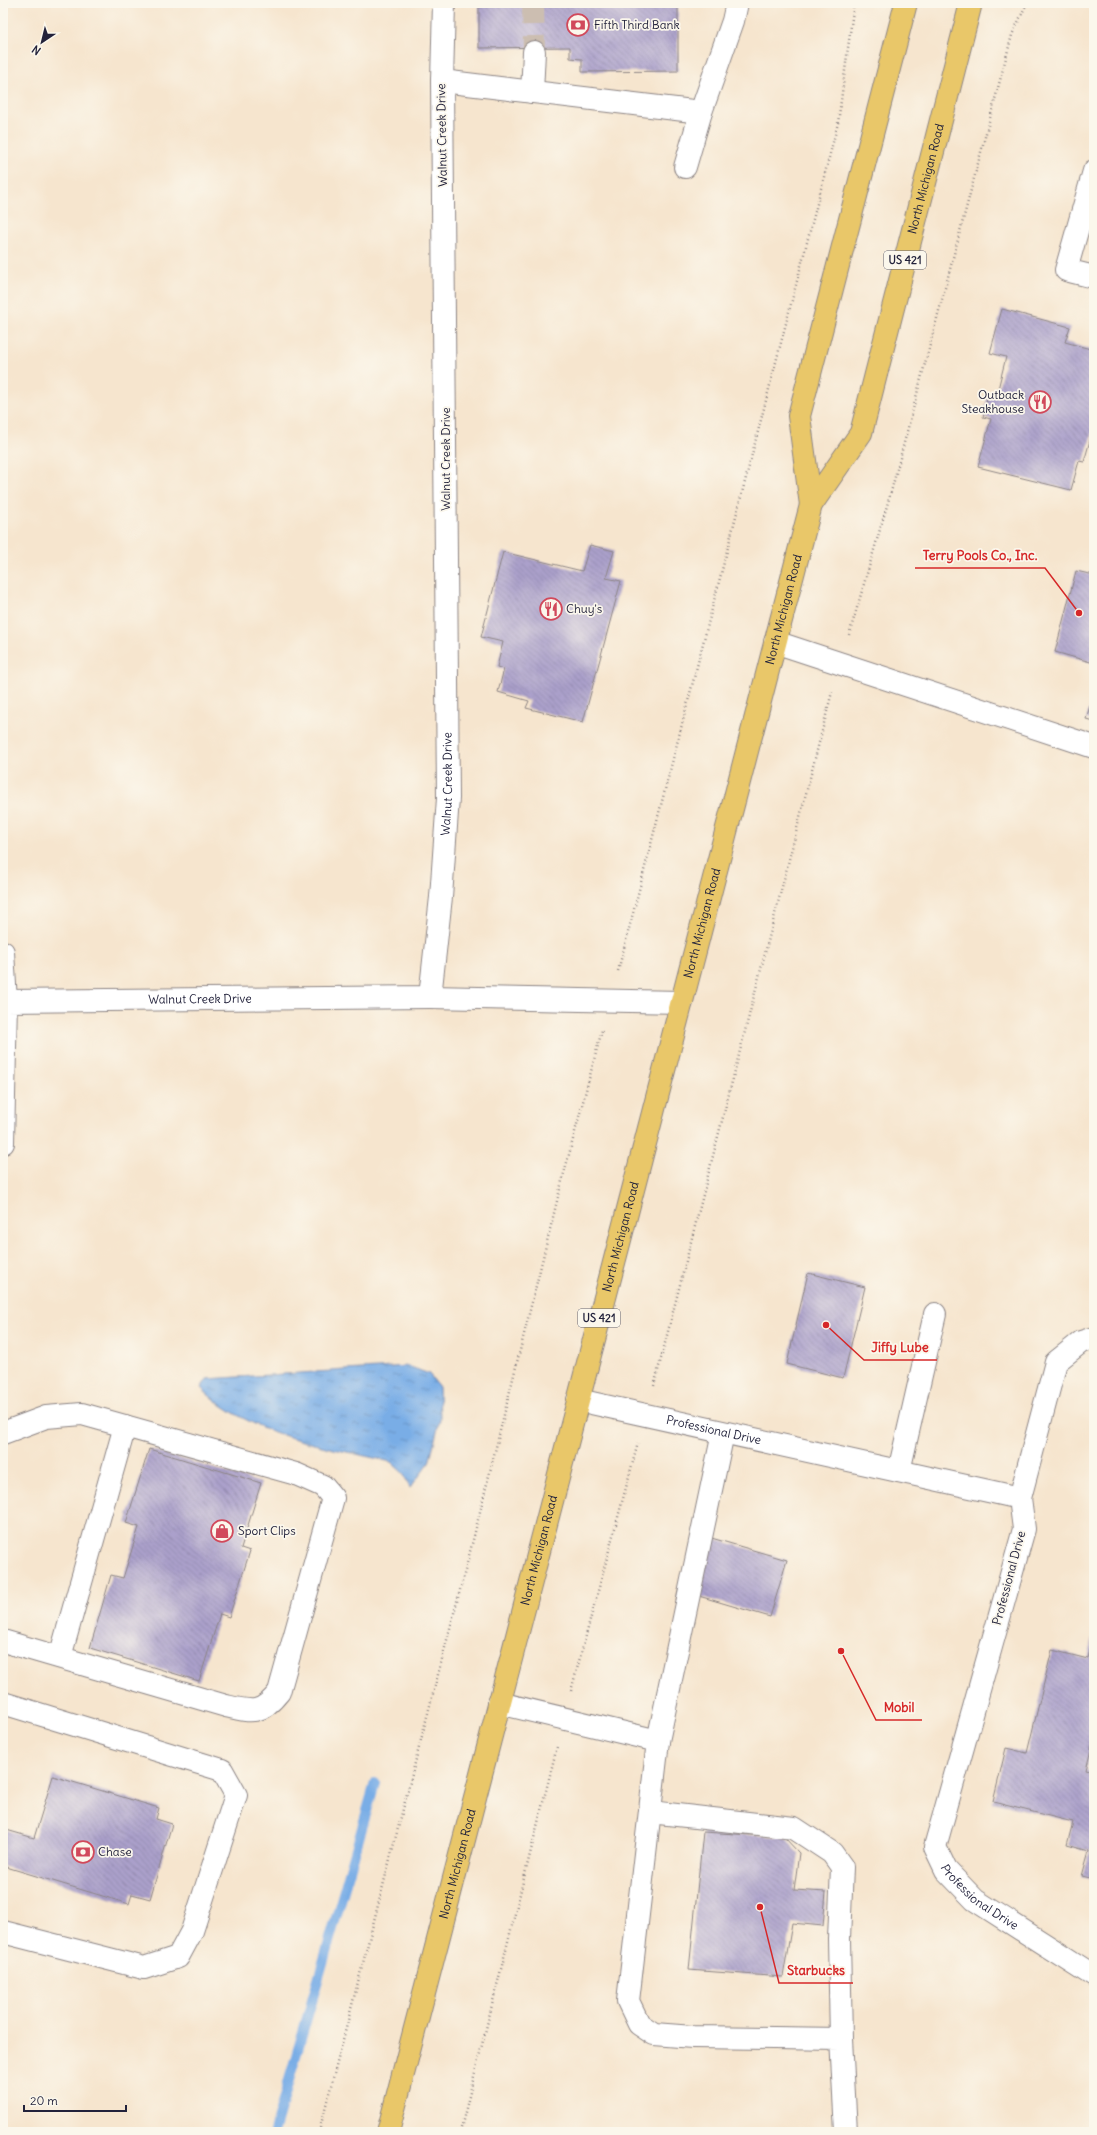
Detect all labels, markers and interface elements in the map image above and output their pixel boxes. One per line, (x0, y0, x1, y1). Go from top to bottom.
bank icon: Fifth Third Bank (565, 12, 591, 38)
place label: Fifth Third Bank (594, 17, 680, 32)
north arrow (22, 22, 62, 62)
text: N (29, 42, 43, 58)
street label: Walnut Creek Drive (433, 83, 450, 187)
street label: North Michigan Road (904, 122, 947, 236)
road number: US 421 (884, 251, 926, 269)
place label: Outback Steakhouse (962, 387, 1024, 416)
restaurant icon: Outback Steakhouse (1027, 389, 1053, 415)
street label: Walnut Creek Drive (438, 407, 453, 511)
callout: Terry Pools Co., Inc. (915, 543, 1045, 568)
text: Terry Pools Co., Inc. (923, 547, 1038, 564)
street label: North Michigan Road (762, 553, 805, 666)
restaurant icon: Chuy's (538, 596, 564, 622)
place label: Chuy's (566, 601, 602, 616)
street label: Walnut Creek Drive (437, 732, 455, 836)
street label: North Michigan Road (680, 866, 723, 980)
street label: Walnut Creek Drive (148, 991, 252, 1007)
street label: North Michigan Road (599, 1180, 642, 1293)
road number: US 421 (578, 1309, 620, 1327)
callout: Jiffy Lube (864, 1335, 937, 1360)
text: Jiffy Lube (871, 1339, 929, 1356)
street label: Professional Drive (665, 1412, 763, 1447)
street label: North Michigan Road (517, 1493, 560, 1607)
shop icon: Sport Clips (209, 1518, 235, 1544)
place label: Sport Clips (238, 1523, 296, 1538)
street label: Professional Drive (989, 1529, 1028, 1627)
callout: Mobil (876, 1695, 922, 1720)
text: Mobil (884, 1699, 914, 1716)
street label: North Michigan Road (436, 1807, 479, 1921)
bank icon: Chase (70, 1839, 96, 1865)
place label: Chase (98, 1844, 132, 1859)
street label: Professional Drive (937, 1862, 1021, 1933)
callout: Starbucks (779, 1958, 853, 1983)
text: Starbucks (787, 1962, 845, 1979)
scale bar (24, 2087, 126, 2113)
text: 20 m (30, 2093, 58, 2108)

